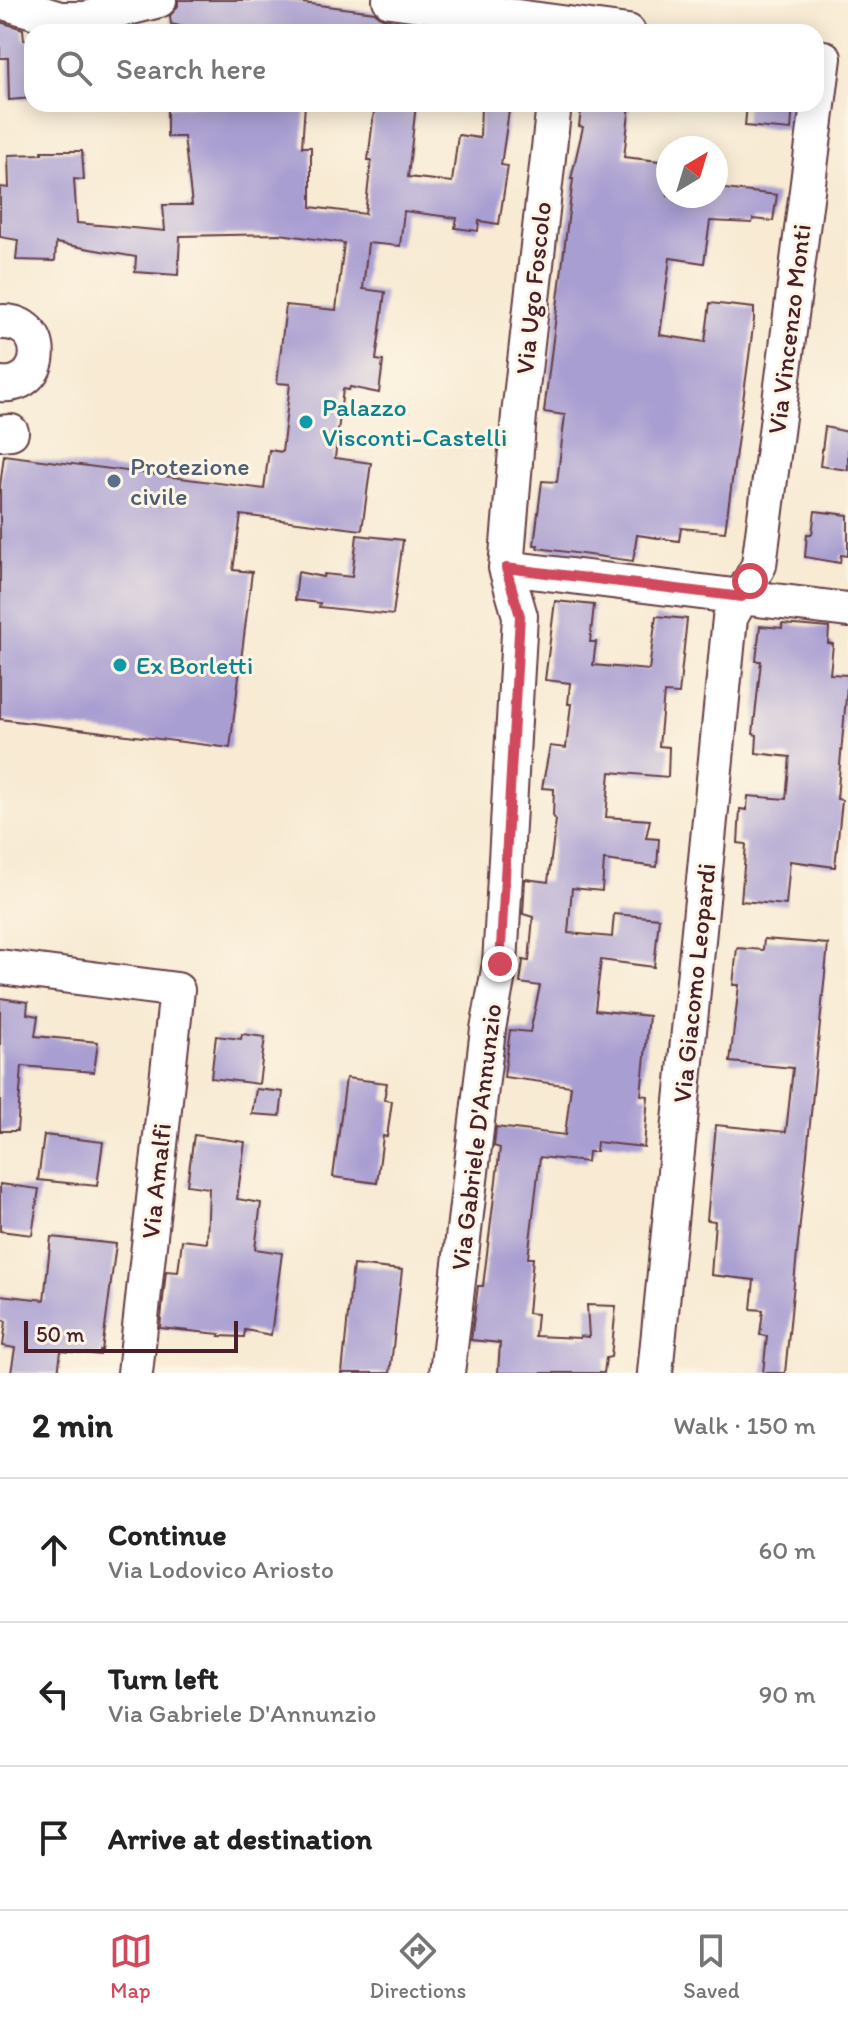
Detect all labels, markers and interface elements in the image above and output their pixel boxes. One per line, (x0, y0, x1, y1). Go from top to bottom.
search box (24, 24, 824, 112)
icon: search (52, 46, 96, 90)
text: Search here (116, 50, 266, 87)
north arrow (656, 136, 728, 208)
street label: Via Ugo Foscolo (508, 200, 558, 376)
street label: Via Vincenzo Monti (760, 222, 818, 436)
place label: Palazzo Visconti-Castelli (322, 391, 507, 453)
marker: Palazzo Visconti-Castelli (297, 413, 315, 431)
place label: Protezione civile (130, 450, 250, 512)
marker: Protezione civile (105, 472, 123, 490)
route start (732, 563, 768, 599)
place label: Ex Borletti (136, 649, 253, 681)
marker: Ex Borletti (111, 656, 129, 674)
street label: Via Giacomo Leopardi (665, 862, 723, 1104)
route end (482, 946, 518, 982)
street label: Via Gabriele D'Annunzio (444, 1002, 508, 1272)
street label: Via Amalfi (134, 1121, 178, 1241)
scale bar (24, 1317, 238, 1353)
text: 50 m (36, 1321, 85, 1348)
text: 2 min (32, 1405, 113, 1446)
text: Walk · 150 m (673, 1409, 816, 1441)
text: Continue (108, 1516, 227, 1553)
icon: ahead (32, 1528, 76, 1572)
text: 60 m (759, 1534, 816, 1566)
text: Via Lodovico Ariosto (108, 1553, 334, 1585)
text: Turn left (108, 1660, 219, 1697)
icon: left (32, 1672, 76, 1716)
text: 90 m (759, 1678, 816, 1710)
text: Via Gabriele D'Annunzio (108, 1697, 376, 1729)
icon: arrive (32, 1816, 76, 1860)
text: Arrive at destination (108, 1820, 372, 1857)
tab: Map (109, 1929, 153, 2004)
tab: Directions (370, 1929, 466, 2004)
tab: Saved (683, 1929, 739, 2004)

